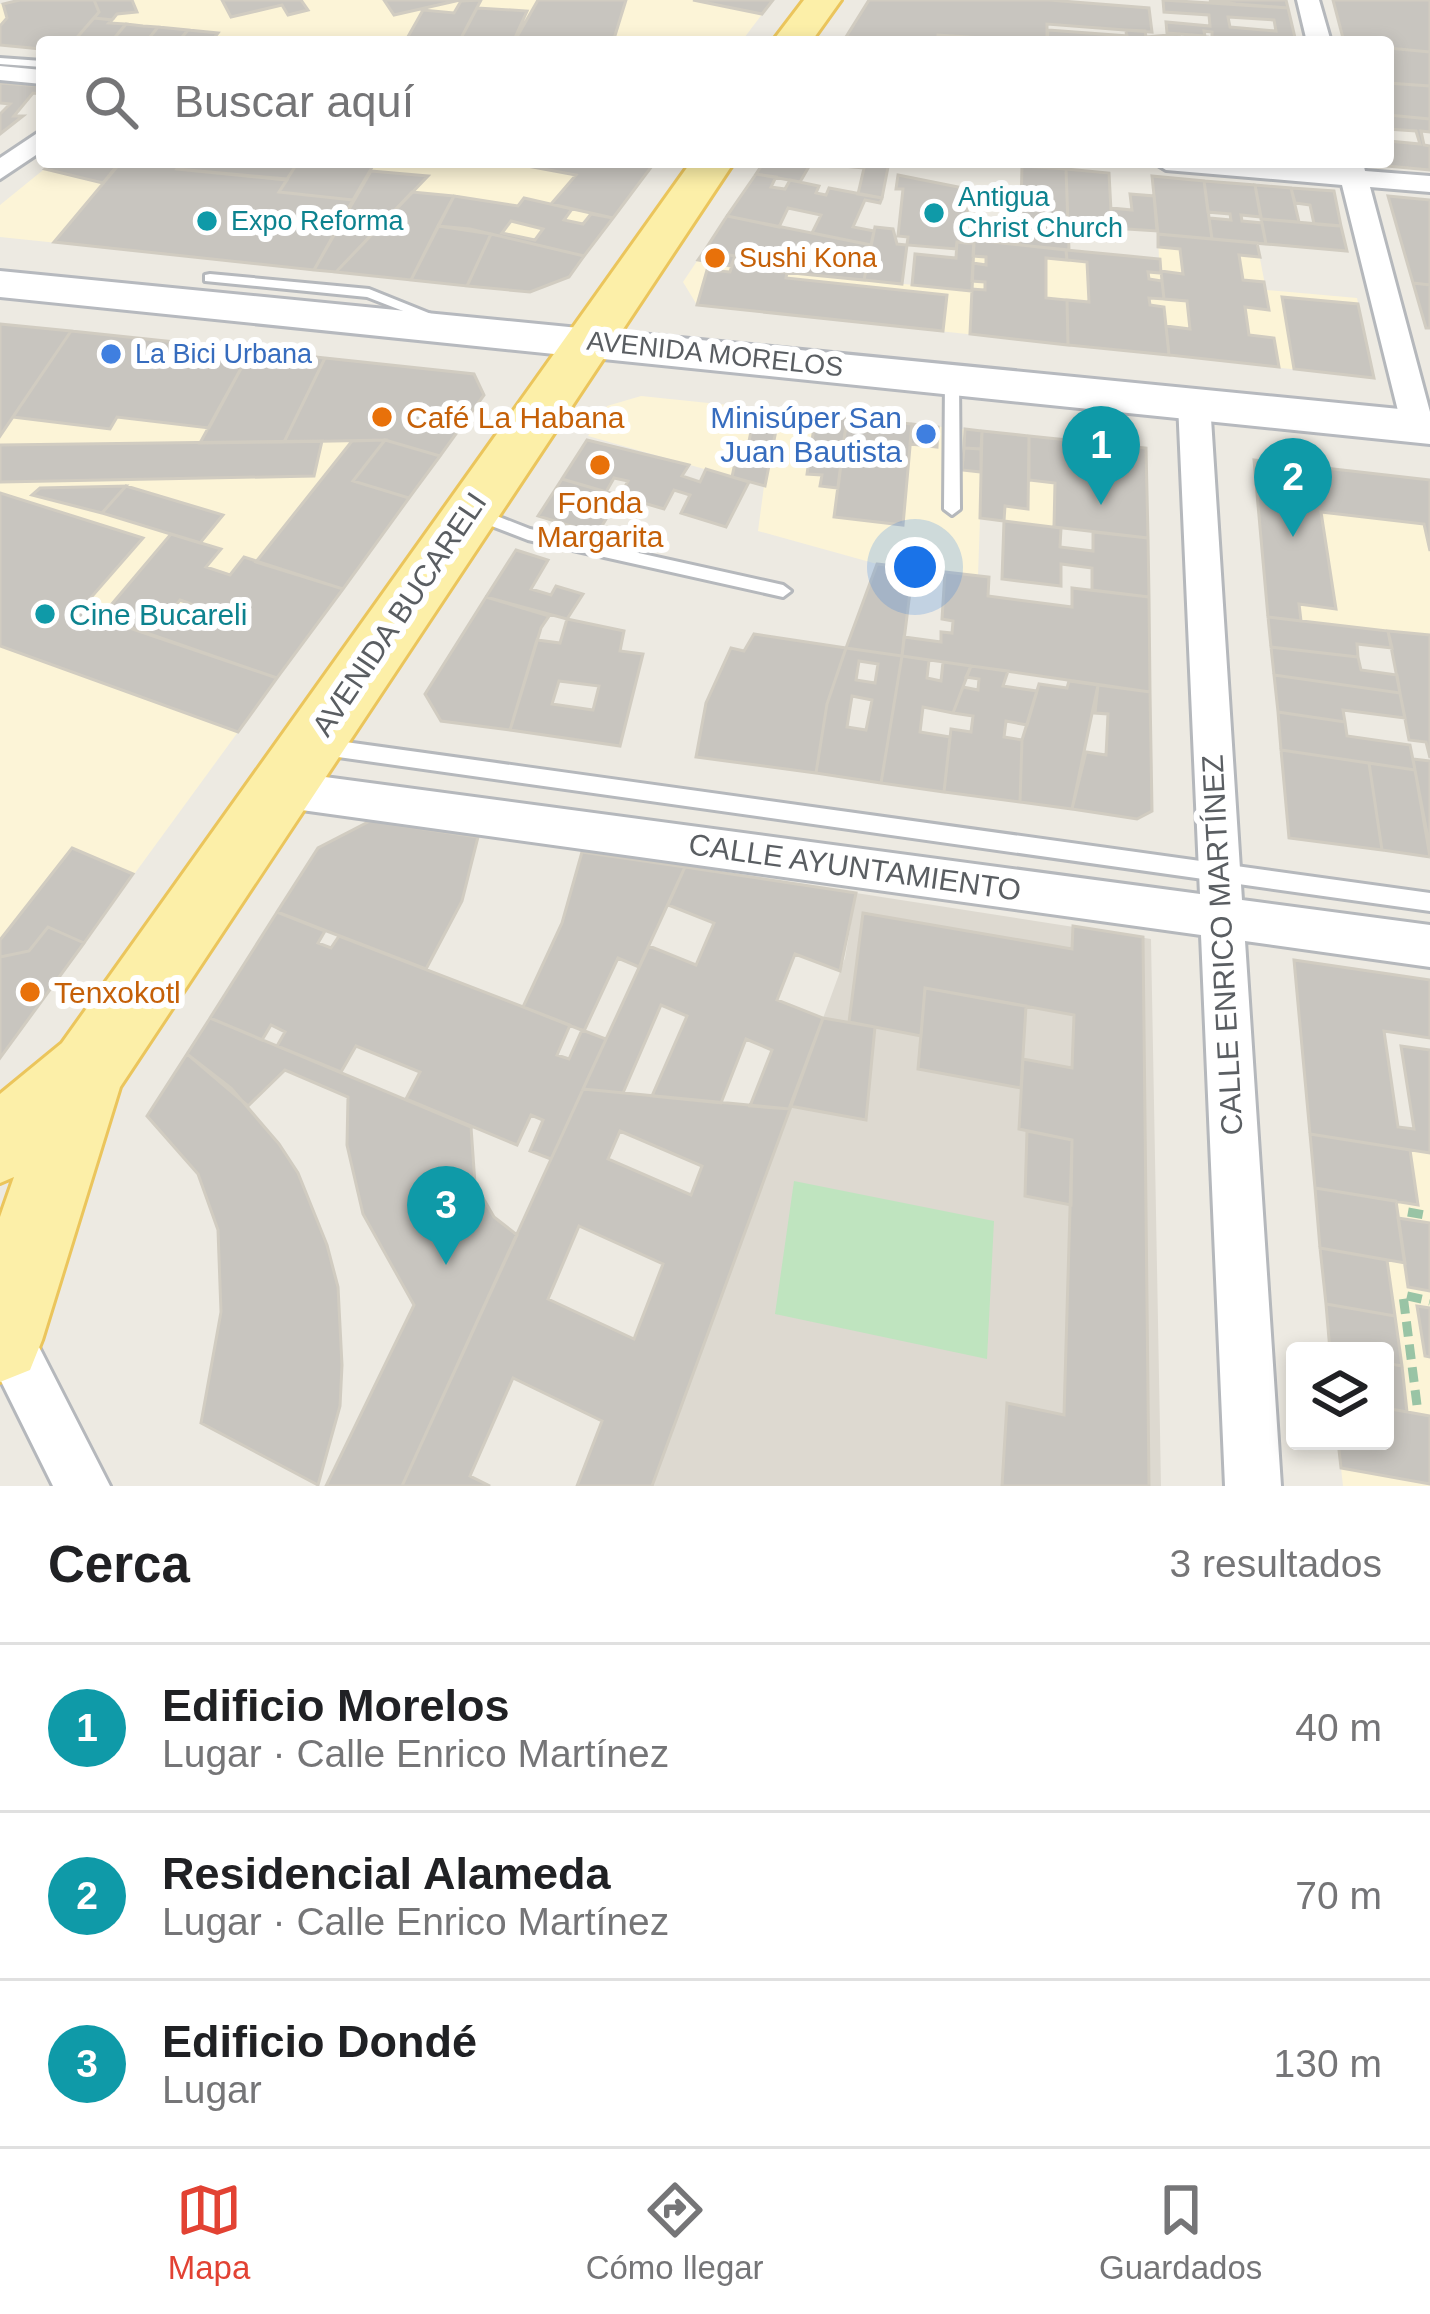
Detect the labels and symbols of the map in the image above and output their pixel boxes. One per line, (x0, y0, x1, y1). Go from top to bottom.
place label: Antigua Christ Church (958, 182, 1123, 243)
marker: Antigua Christ Church (921, 200, 947, 226)
place label: Expo Reforma (231, 206, 405, 236)
marker: Expo Reforma (194, 208, 220, 234)
place label: Sushi Kona (739, 243, 878, 273)
marker: Sushi Kona (702, 245, 728, 271)
street label: AVENIDA MORELOS (585, 326, 845, 382)
place label: La Bici Urbana (135, 339, 313, 369)
marker: La Bici Urbana (98, 341, 124, 367)
place label: Café La Habana (406, 401, 625, 434)
place label: Minisúper San Juan Bautista (710, 401, 902, 468)
marker: Café La Habana (369, 404, 395, 430)
pin: 1 (1062, 406, 1140, 505)
marker: Minisúper San Juan Bautista (913, 421, 939, 447)
pin: 2 (1254, 438, 1332, 537)
marker: Fonda Margarita (587, 452, 613, 478)
street label: AVENIDA BUCARELI (305, 486, 493, 742)
place label: Fonda Margarita (537, 486, 664, 553)
your location (885, 537, 945, 597)
place label: Cine Bucareli (69, 598, 247, 631)
marker: Cine Bucareli (32, 601, 58, 627)
street label: CALLE ENRICO MARTÍNEZ (1196, 754, 1248, 1136)
street label: CALLE AYUNTAMIENTO (687, 827, 1023, 907)
place label: Tenxokotl (54, 976, 181, 1009)
marker: Tenxokotl (17, 979, 43, 1005)
pin: 3 (407, 1166, 485, 1265)

